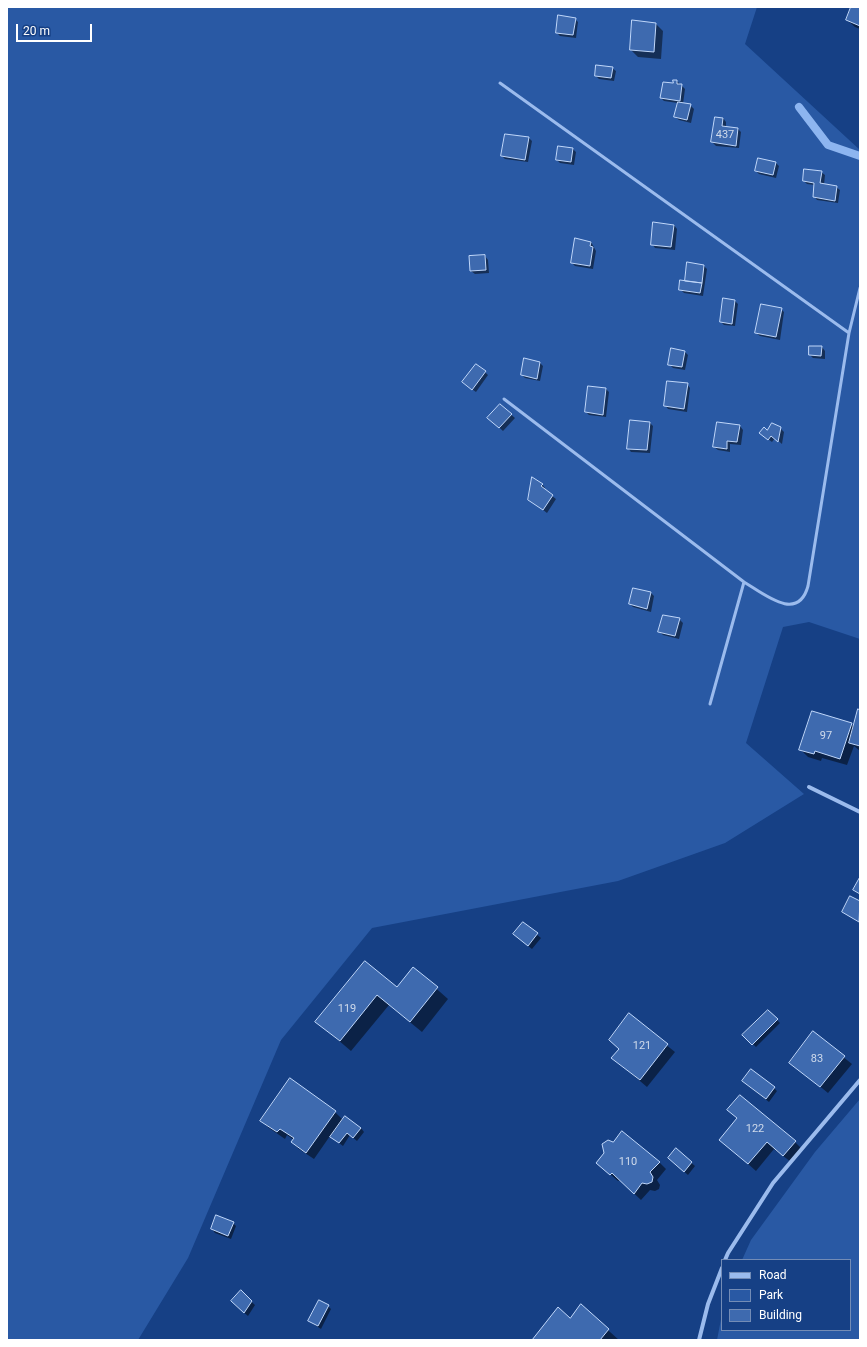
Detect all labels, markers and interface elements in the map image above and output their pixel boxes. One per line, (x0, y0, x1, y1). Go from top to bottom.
scale bar (18, 16, 94, 42)
text: 20 m (23, 24, 50, 38)
house number: 437 (716, 128, 734, 142)
house number: 97 (820, 729, 832, 743)
house number: 119 (338, 1002, 356, 1016)
house number: 121 (633, 1039, 651, 1053)
house number: 83 (811, 1052, 823, 1066)
house number: 122 (746, 1122, 764, 1136)
house number: 110 (619, 1155, 637, 1169)
legend (721, 1259, 851, 1331)
text: Road (759, 1268, 787, 1282)
text: Park (759, 1288, 783, 1302)
text: Building (759, 1308, 802, 1322)

